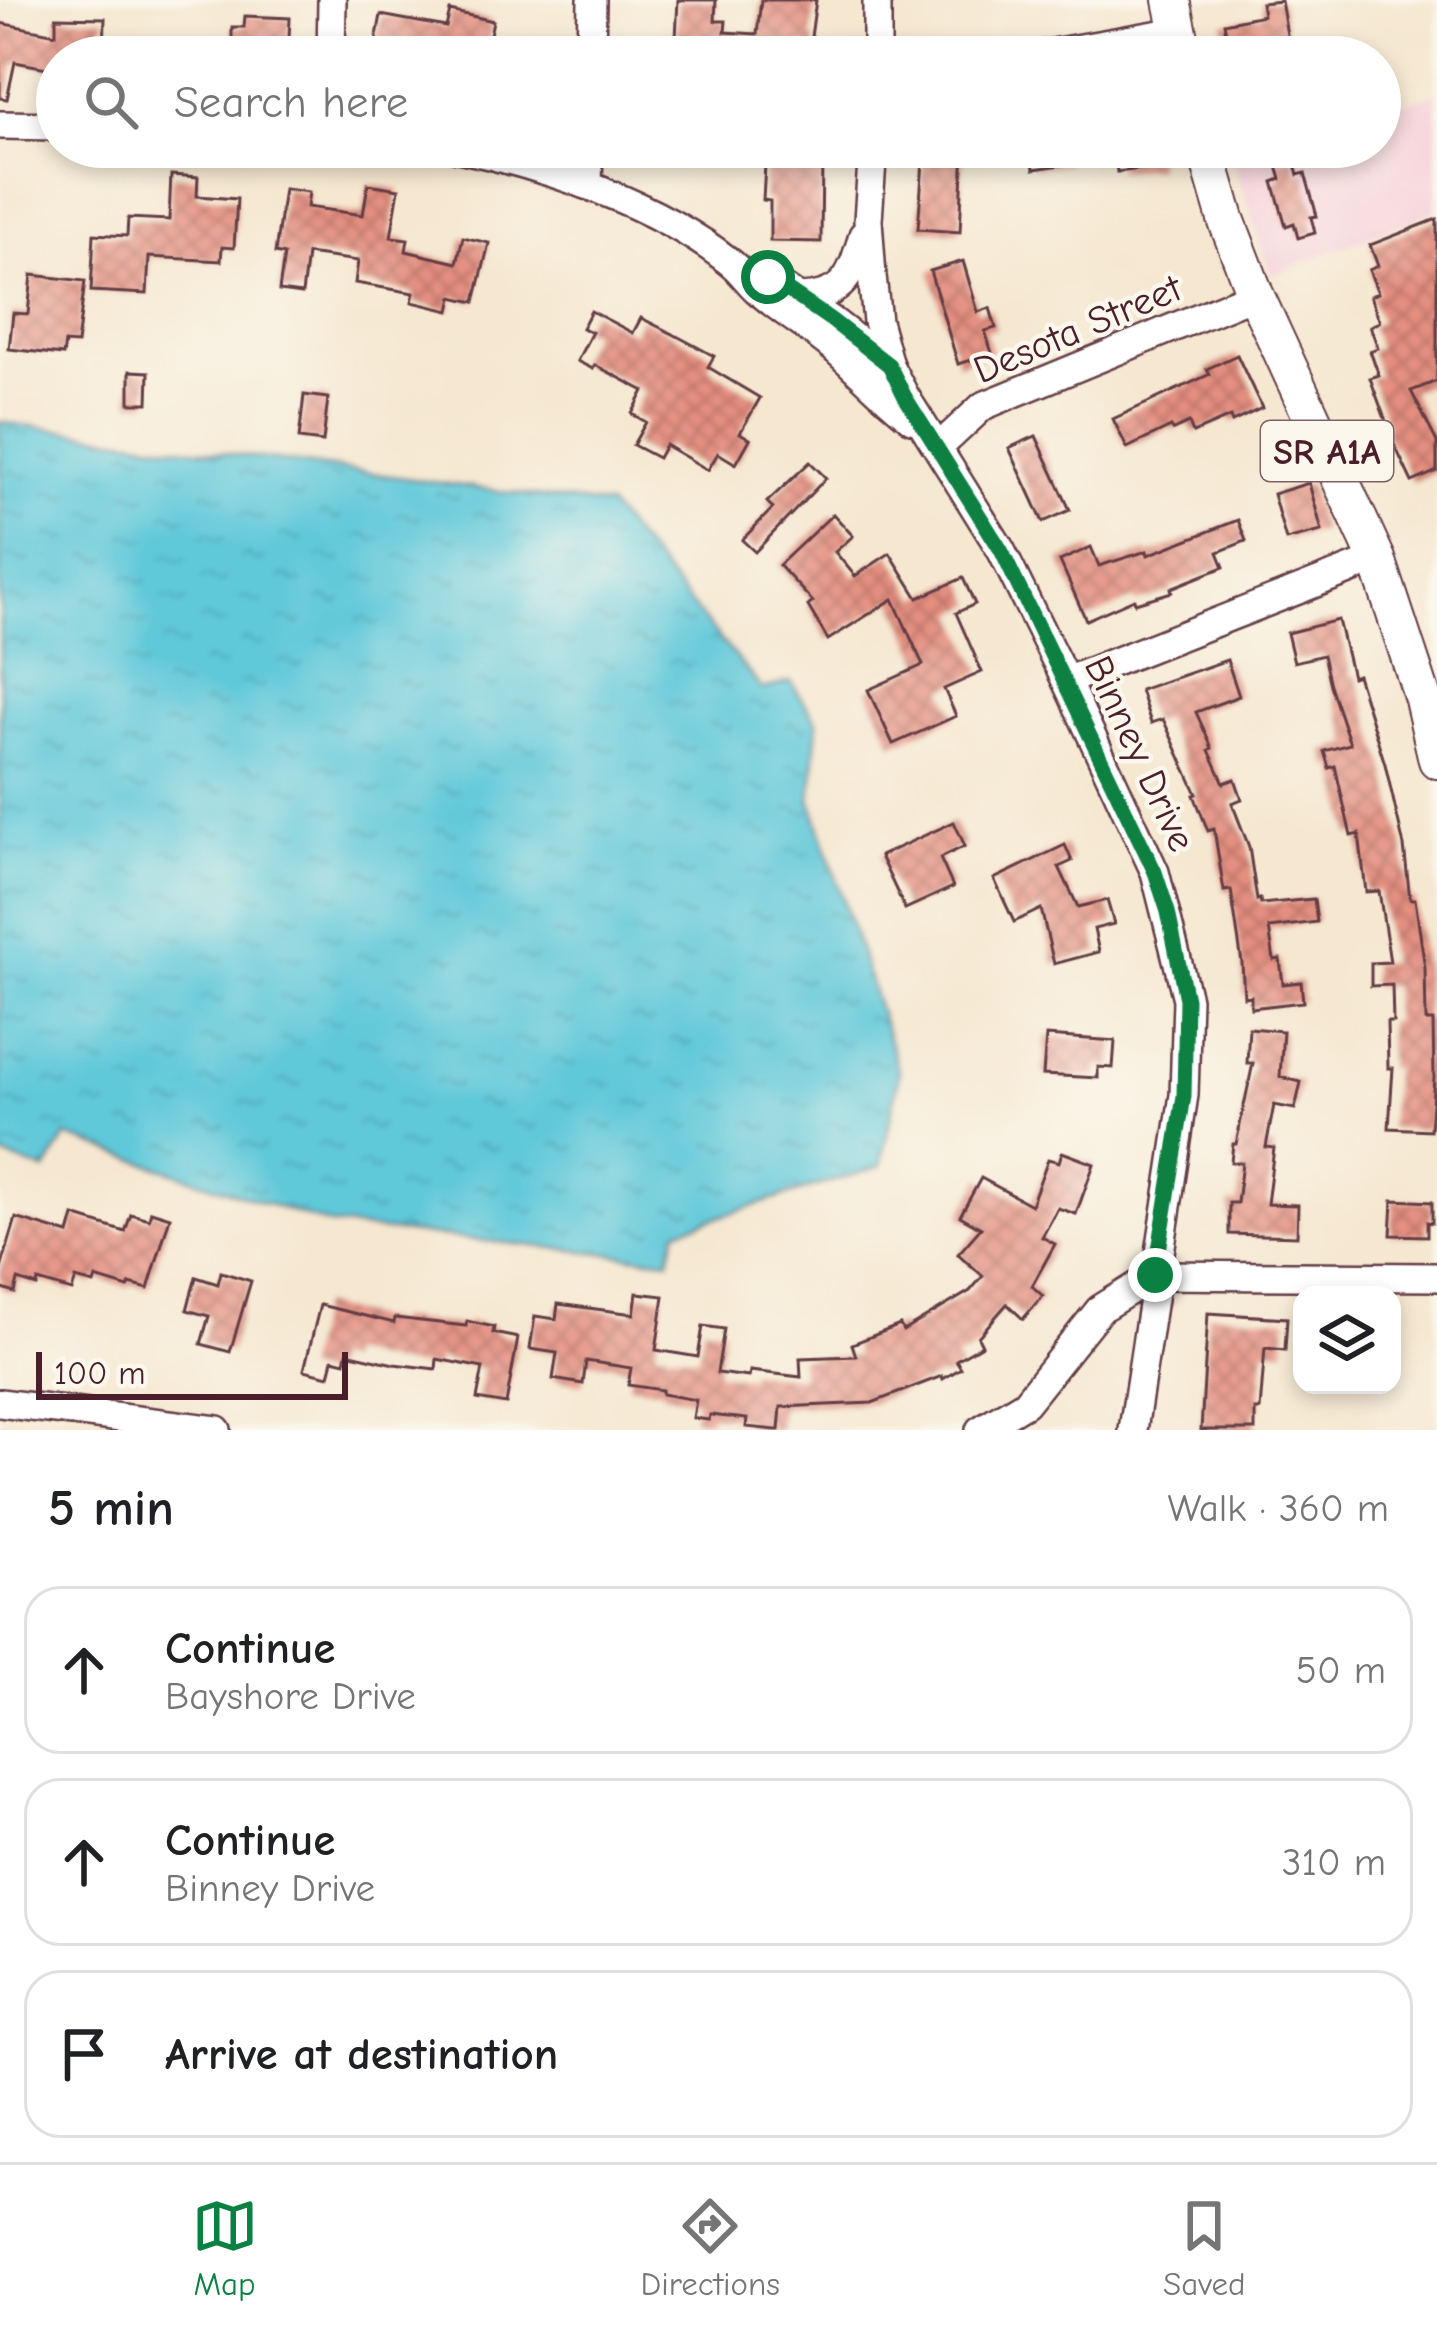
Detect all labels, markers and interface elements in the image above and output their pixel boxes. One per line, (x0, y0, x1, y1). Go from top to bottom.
search box (36, 36, 1401, 168)
icon: search (78, 69, 144, 135)
text: Search here (174, 76, 408, 128)
route start (741, 250, 795, 304)
street label: Desota Street (967, 265, 1190, 393)
road number: SR A1A (1261, 421, 1393, 481)
street label: Binney Drive (1075, 649, 1204, 858)
route end (1128, 1248, 1182, 1302)
map controls (1293, 1286, 1401, 1394)
button: layers (1293, 1286, 1401, 1394)
scale bar (36, 1346, 348, 1399)
text: 100 m (54, 1354, 146, 1392)
text: 5 min (48, 1479, 174, 1538)
text: Walk · 360 m (1167, 1486, 1389, 1531)
text: Continue (165, 1622, 335, 1674)
icon: ahead (51, 1637, 117, 1703)
text: 50 m (1296, 1648, 1386, 1693)
text: Bayshore Drive (165, 1674, 416, 1719)
text: Continue (165, 1814, 335, 1866)
icon: ahead (51, 1829, 117, 1895)
text: 310 m (1282, 1840, 1386, 1885)
text: Binney Drive (165, 1866, 375, 1911)
icon: arrive (51, 2021, 117, 2087)
text: Arrive at destination (165, 2028, 558, 2080)
tab: Map (192, 2193, 258, 2303)
tab: Directions (641, 2193, 780, 2303)
tab: Saved (1163, 2193, 1245, 2303)

